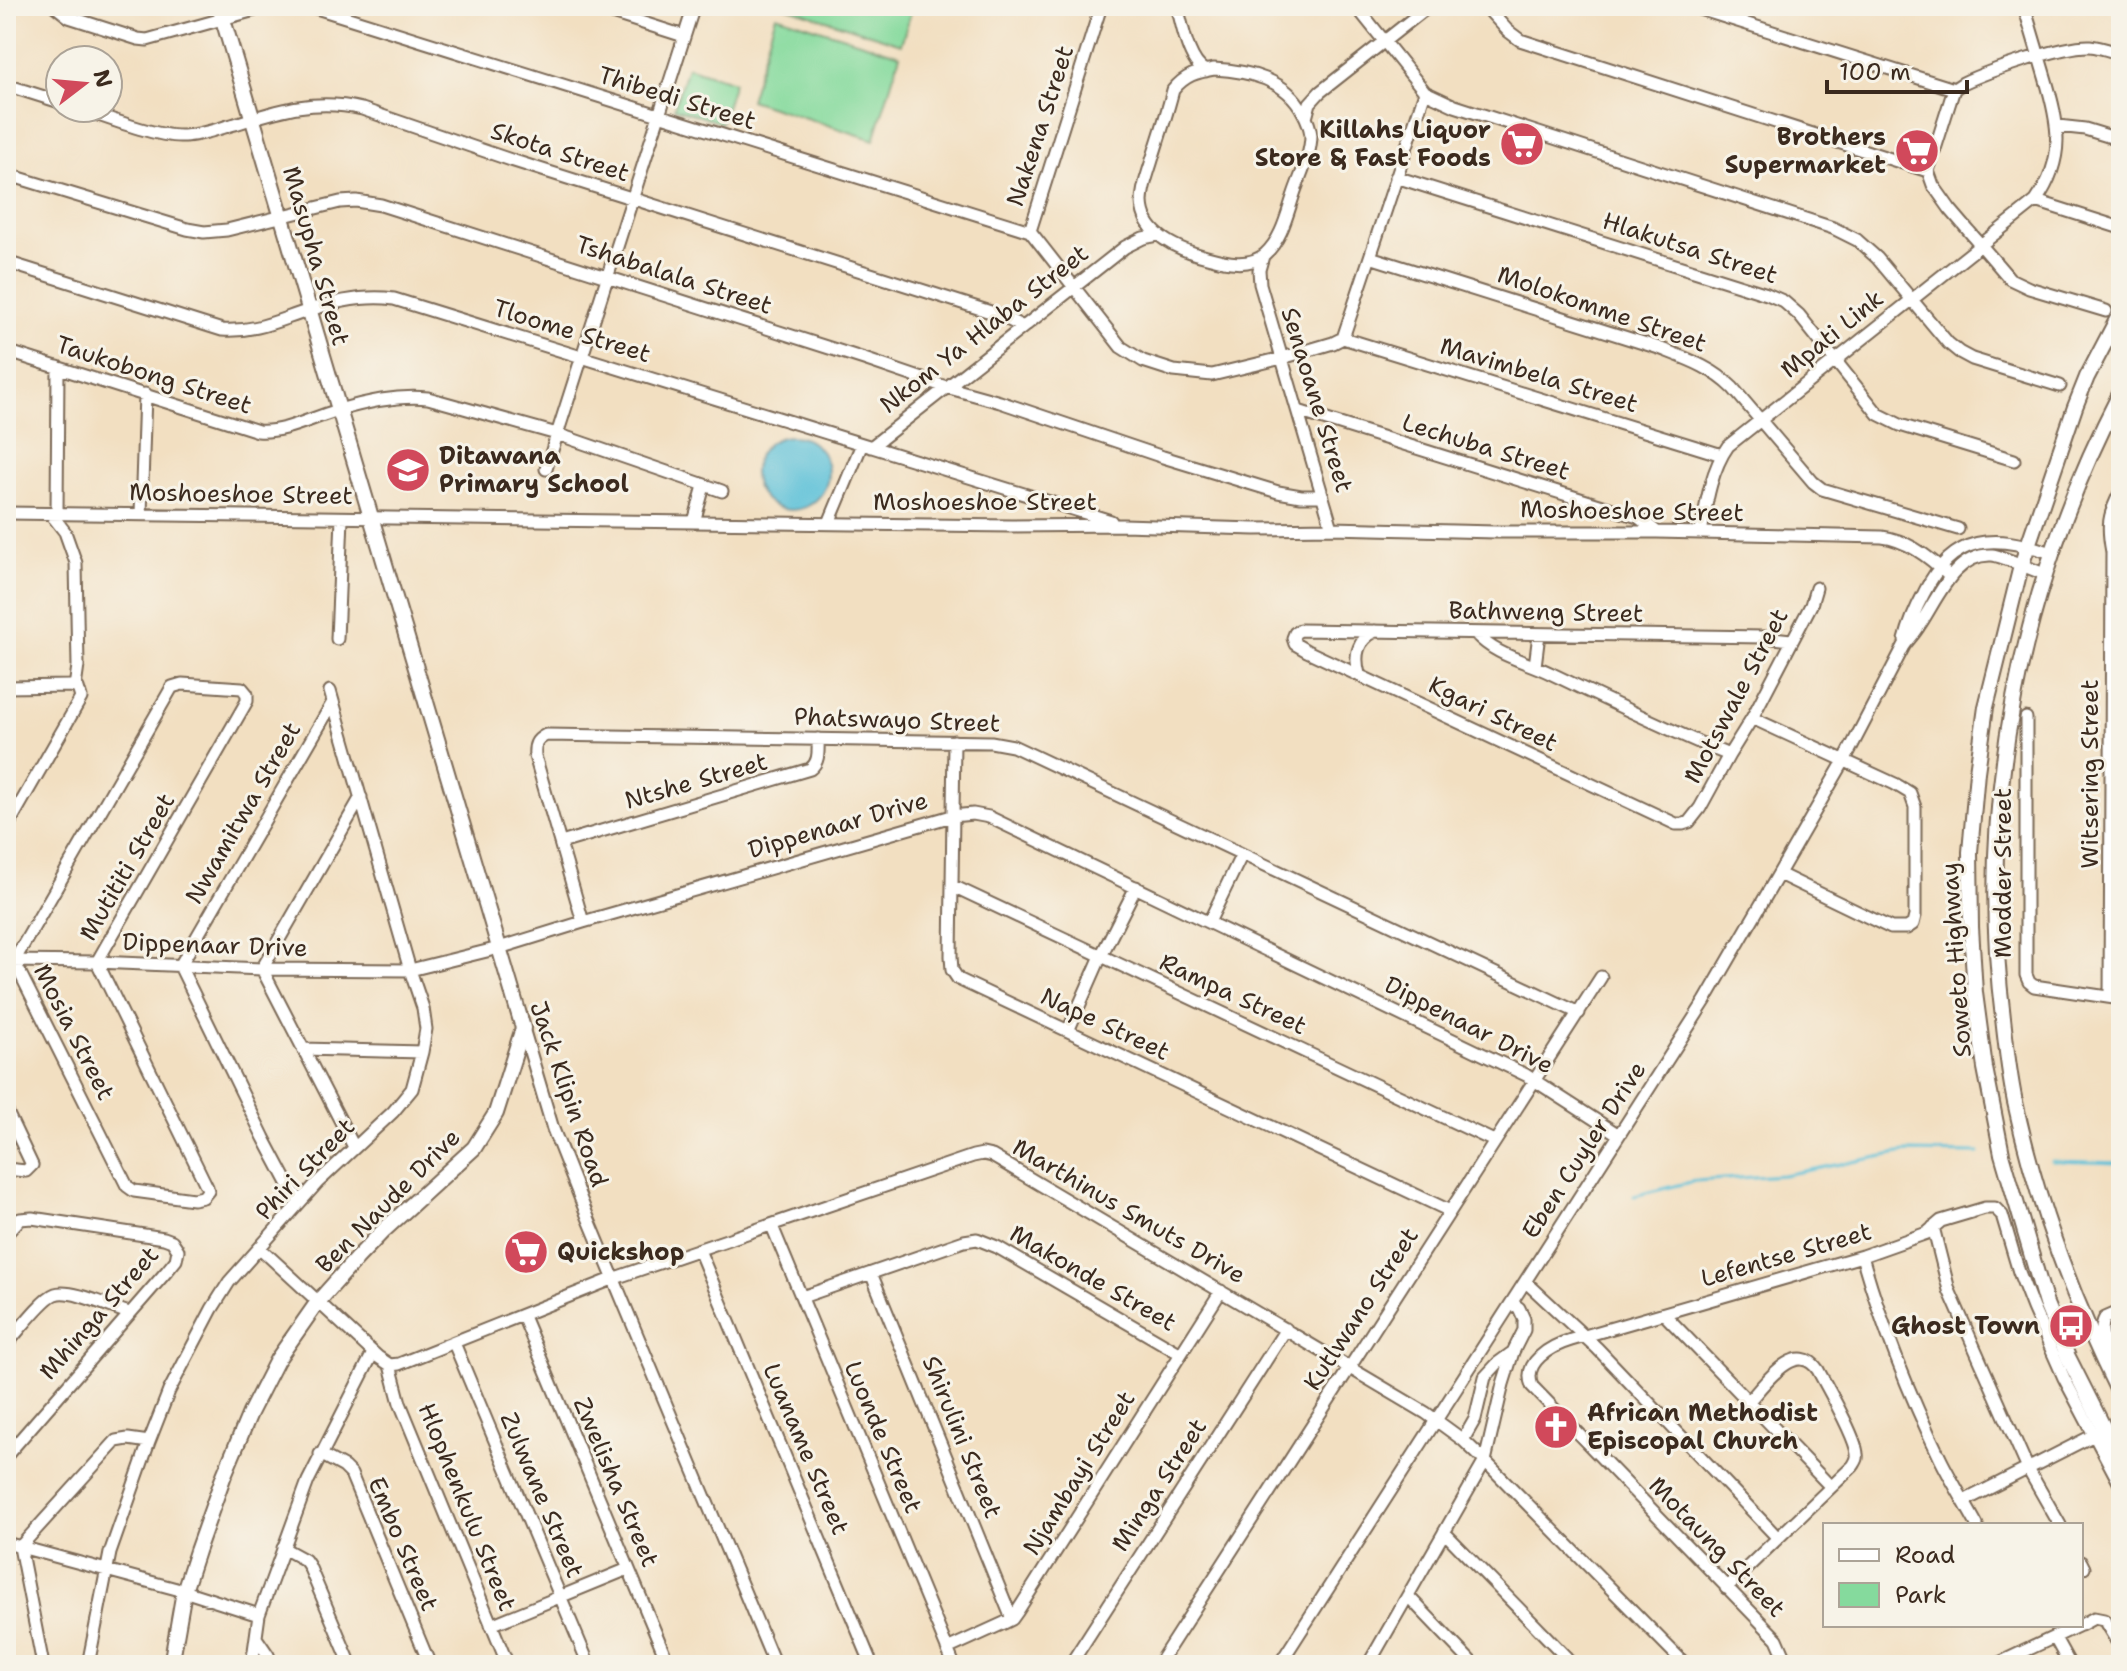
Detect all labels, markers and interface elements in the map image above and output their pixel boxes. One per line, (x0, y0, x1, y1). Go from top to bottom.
street label: Nakena Street (999, 41, 1081, 211)
north arrow (44, 44, 124, 124)
scale bar (1827, 44, 1967, 94)
text: 100 m (1839, 56, 1911, 88)
street label: Thibedi Street (594, 59, 760, 137)
text: N (86, 66, 119, 91)
place label: Killahs Liquor Store & Fast Foods (1255, 114, 1491, 174)
street label: Skota Street (487, 115, 633, 189)
supermarket icon: Killahs Liquor Store & Fast Foods (1498, 120, 1546, 168)
place label: Brothers Supermarket (1725, 121, 1886, 181)
supermarket icon: Brothers Supermarket (1893, 127, 1941, 175)
street label: Masupha Street (275, 163, 357, 349)
street label: Hlakutsa Street (1598, 205, 1782, 291)
street label: Tshabalala Street (572, 228, 776, 322)
street label: Nkom Ya Hlaba Street (873, 238, 1095, 420)
street label: Molokomme Street (1493, 258, 1711, 360)
street label: Mpati Link (1774, 283, 1890, 385)
street label: Tloome Street (489, 292, 655, 370)
street label: Senaoane Street (1274, 304, 1360, 496)
street label: Taukobong Street (52, 328, 256, 422)
street label: Mavimbela Street (1436, 330, 1642, 420)
street label: Lechuba Street (1398, 406, 1574, 488)
place label: Ditawana Primary School (439, 440, 629, 500)
school or university icon: Ditawana Primary School (384, 446, 432, 494)
street label: Moshoeshoe Street (129, 476, 353, 512)
street label: Moshoeshoe Street (873, 486, 1097, 518)
street label: Moshoeshoe Street (1520, 493, 1744, 529)
street label: Bathweng Street (1448, 594, 1644, 630)
street label: Motswale Street (1676, 603, 1796, 789)
street label: Kgari Street (1423, 669, 1563, 759)
street label: Witsering Street (2074, 679, 2106, 869)
street label: Phatswayo Street (793, 700, 1001, 740)
street label: Nwamitwa Street (178, 716, 308, 910)
street label: Ntshe Street (621, 745, 771, 817)
street label: Dippenaar Drive (744, 784, 932, 866)
street label: Mutititi Street (72, 787, 182, 947)
street label: Modder Street (1987, 788, 2019, 958)
street label: Soweto Highway (1933, 862, 1979, 1058)
street label: Dippenaar Drive (122, 926, 308, 964)
street label: Rampa Street (1154, 946, 1312, 1042)
street label: Mosia Street (26, 959, 122, 1105)
street label: Dippenaar Drive (1379, 969, 1559, 1081)
street label: Nape Street (1035, 980, 1175, 1068)
street label: Jack Klipin Road (522, 997, 616, 1191)
street label: Eben Cuyler Drive (1515, 1055, 1653, 1245)
street label: Phiri Street (248, 1111, 362, 1227)
street label: Ben Naude Drive (309, 1122, 467, 1280)
street label: Marthinus Smuts Drive (1007, 1131, 1251, 1291)
street label: Lefentse Street (1697, 1215, 1875, 1295)
street label: Makonde Street (1004, 1217, 1182, 1339)
street label: Kutlwano Street (1296, 1221, 1426, 1397)
supermarket icon: Quickshop (502, 1228, 550, 1276)
place label: Quickshop (557, 1236, 684, 1268)
street label: Mhinga Street (32, 1240, 166, 1386)
bus stop icon: Ghost Town (2047, 1302, 2095, 1350)
place label: Ghost Town (1891, 1310, 2040, 1342)
street label: Shirulini Street (915, 1351, 1009, 1523)
street label: Luonde Street (837, 1356, 929, 1518)
street label: Luaname Street (755, 1358, 857, 1540)
street label: Njambayi Street (1016, 1385, 1142, 1561)
street label: Zwelisha Street (566, 1392, 666, 1572)
place label: African Methodist Episcopal Church (1587, 1397, 1818, 1457)
street label: Hlophenkulu Street (411, 1398, 523, 1616)
church icon: African Methodist Episcopal Church (1532, 1403, 1580, 1451)
street label: Zulwane Street (493, 1407, 591, 1583)
street label: Minga Street (1104, 1412, 1214, 1558)
street label: Motaung Street (1642, 1470, 1792, 1624)
street label: Embo Street (360, 1472, 446, 1616)
legend (1823, 1523, 2083, 1627)
text: Road (1895, 1539, 1955, 1571)
text: Park (1895, 1579, 1947, 1611)

